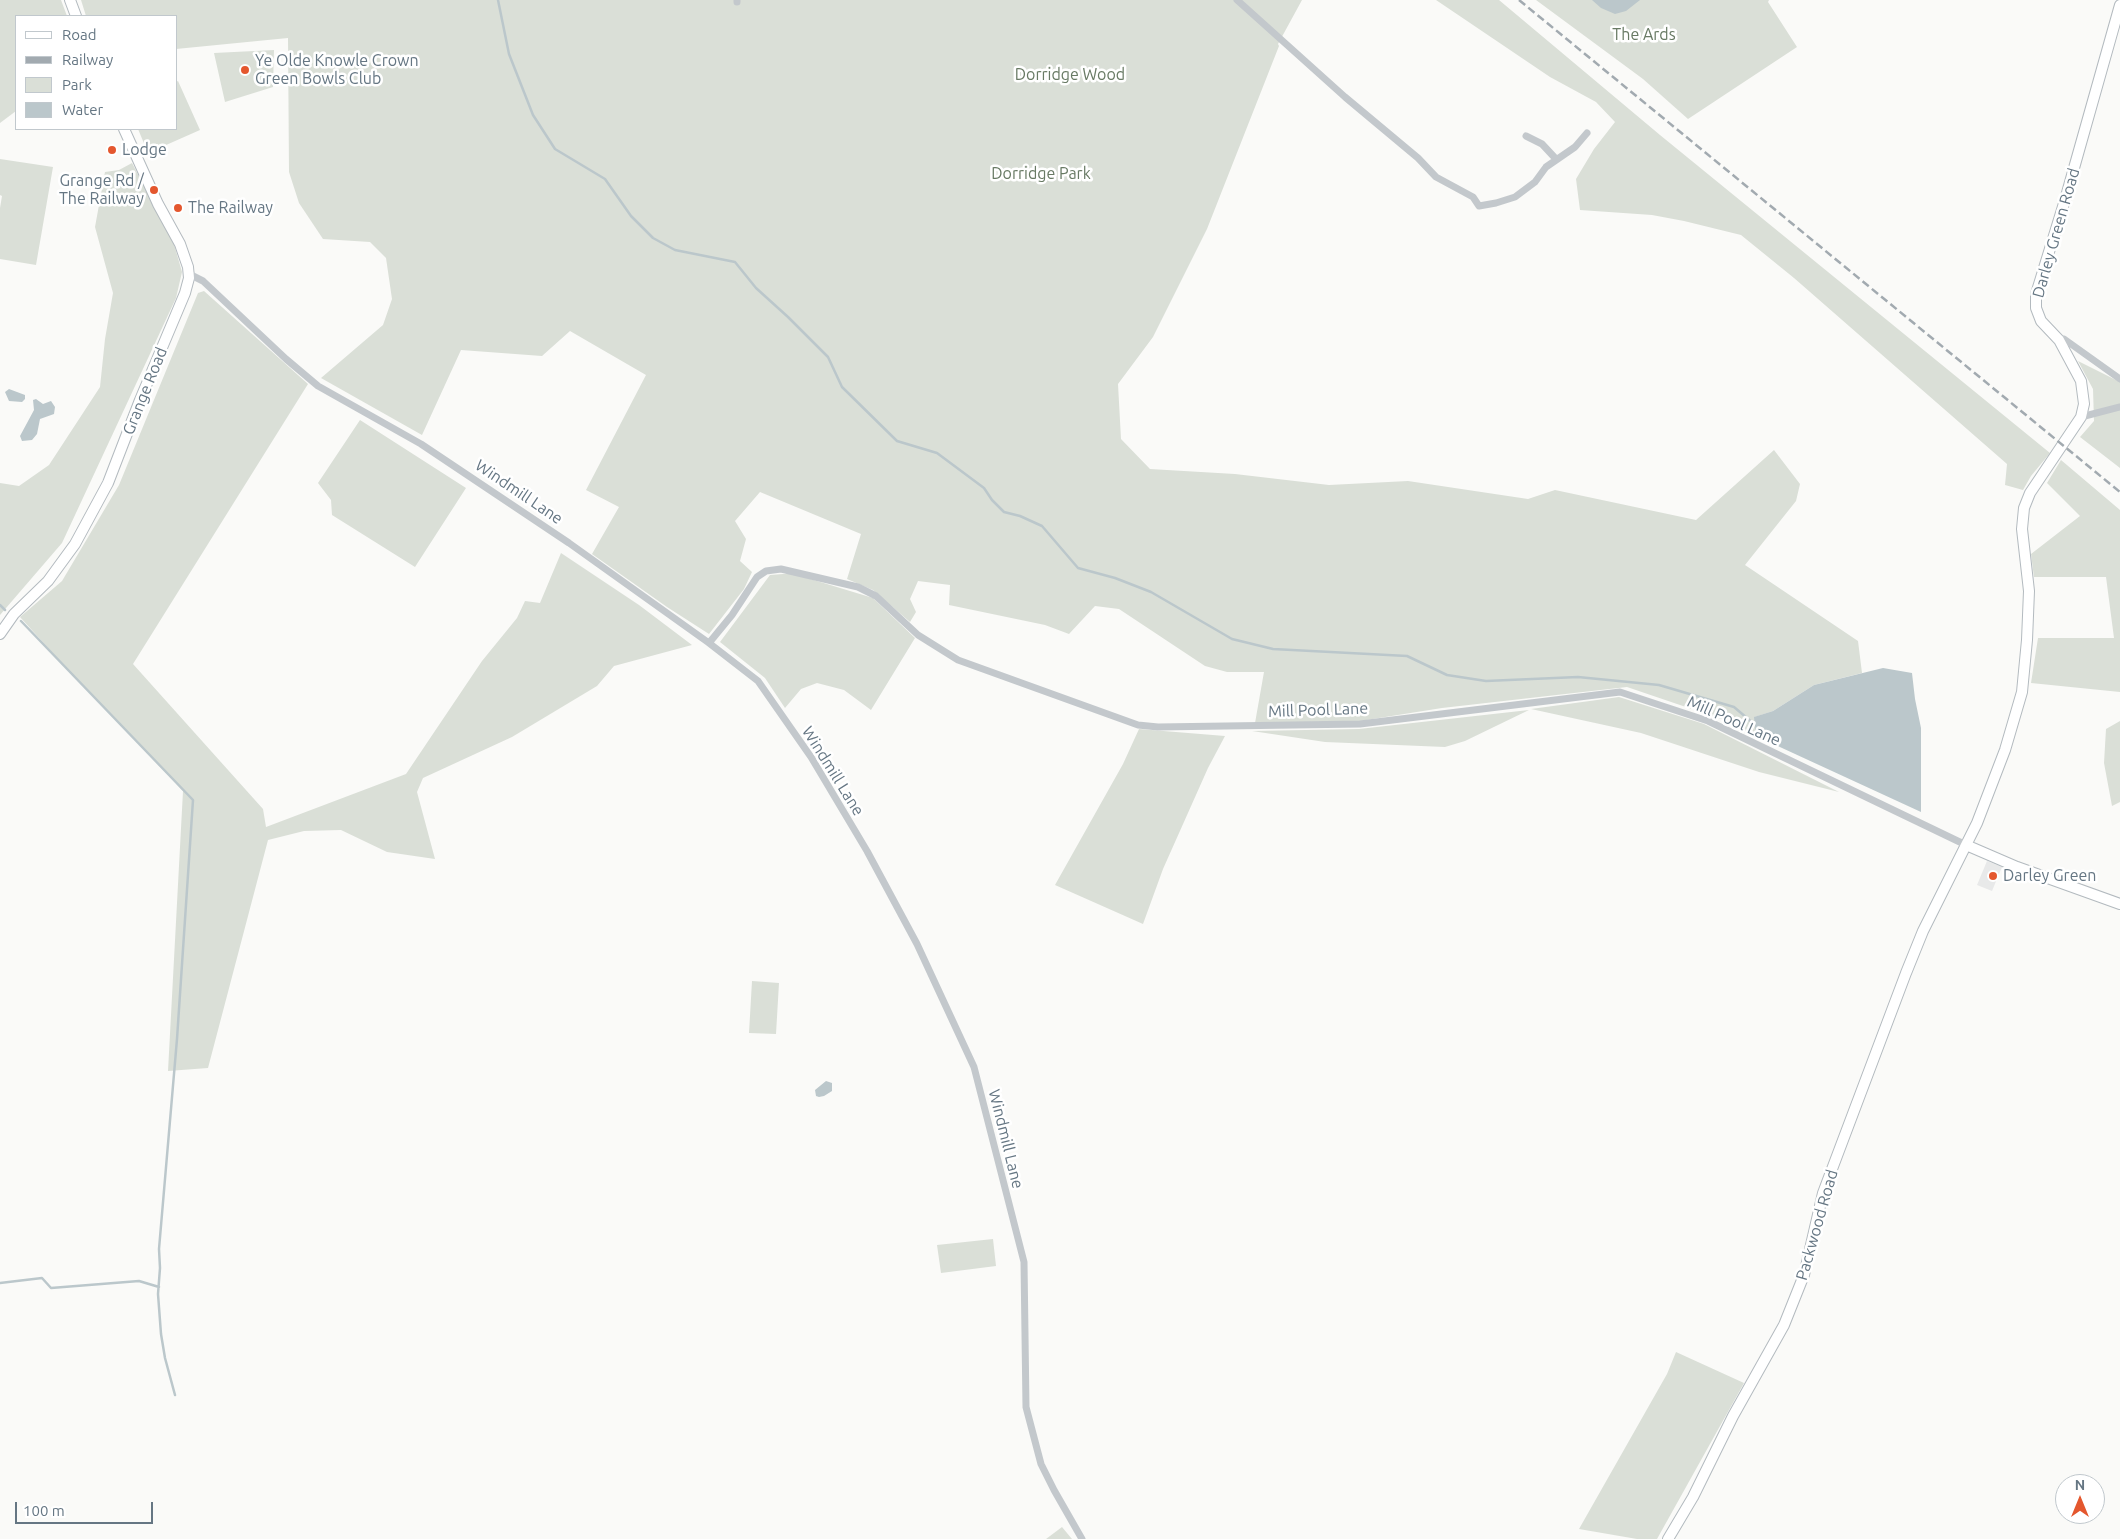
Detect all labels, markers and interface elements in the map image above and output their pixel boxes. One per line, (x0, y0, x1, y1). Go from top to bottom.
legend (15, 15, 178, 130)
park label: The Ards (1612, 25, 1676, 45)
text: Road (62, 26, 97, 43)
text: Railway (62, 51, 113, 68)
place label: Ye Olde Knowle Crown Green Bowls Club (255, 51, 419, 89)
marker: Ye Olde Knowle Crown Green Bowls Club (239, 64, 251, 76)
park label: Dorridge Wood (1015, 65, 1125, 85)
text: Park (62, 76, 92, 93)
text: Water (62, 101, 103, 118)
place label: Lodge (122, 140, 167, 160)
marker: Lodge (106, 144, 118, 156)
park label: Dorridge Park (991, 164, 1091, 184)
street label: Darley Green Road (2028, 166, 2084, 300)
place label: Grange Rd / The Railway (59, 171, 144, 209)
marker: Grange Rd / The Railway (148, 184, 160, 196)
place label: The Railway (188, 198, 273, 218)
marker: The Railway (172, 202, 184, 214)
street label: Grange Road (119, 344, 171, 438)
street label: Windmill Lane (472, 456, 566, 528)
street label: Mill Pool Lane (1684, 692, 1784, 750)
street label: Mill Pool Lane (1268, 699, 1368, 721)
street label: Windmill Lane (798, 723, 868, 819)
place label: Darley Green (2003, 866, 2096, 886)
marker: Darley Green (1987, 870, 1999, 882)
street label: Windmill Lane (984, 1087, 1028, 1191)
street label: Packwood Road (1792, 1167, 1842, 1283)
north arrow (2055, 1474, 2105, 1524)
text: N (2075, 1477, 2085, 1493)
scale bar (18, 1492, 155, 1524)
text: 100 m (23, 1502, 65, 1519)

